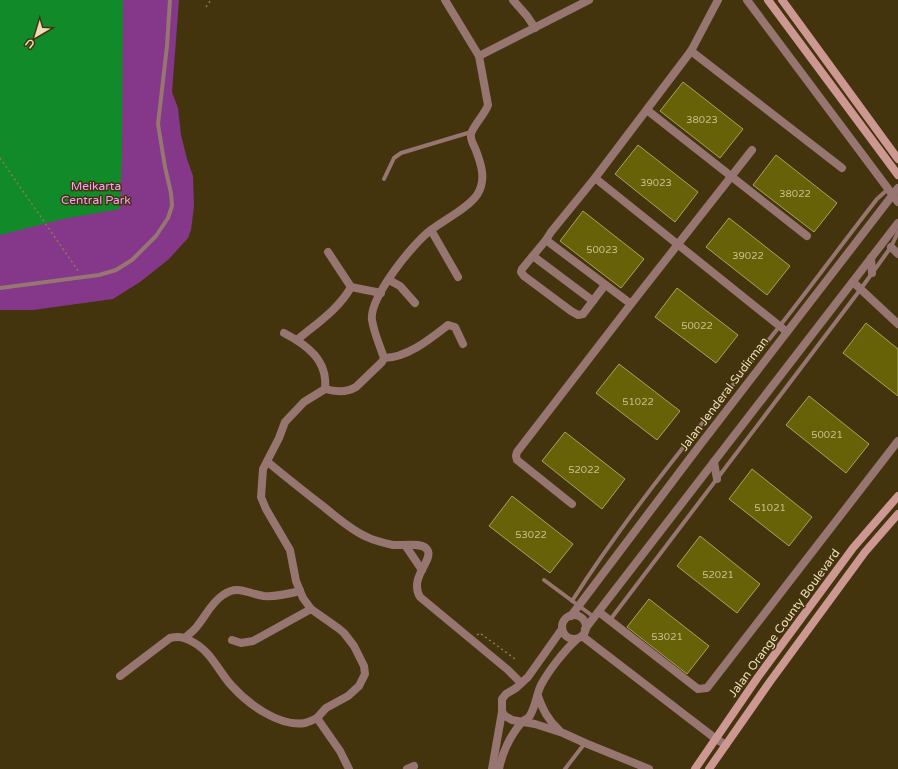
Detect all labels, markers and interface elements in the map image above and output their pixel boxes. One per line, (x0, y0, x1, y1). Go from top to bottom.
north arrow (16, 16, 56, 56)
text: U (23, 36, 37, 51)
house number: 38023 (686, 114, 718, 126)
house number: 39023 (640, 177, 672, 189)
park label: Meikarta Central Park (61, 179, 131, 207)
house number: 38022 (779, 188, 811, 200)
house number: 50023 (586, 244, 618, 256)
house number: 39022 (732, 250, 764, 262)
house number: 50022 (681, 320, 713, 332)
street label: Jalan Jenderal Sudirman (677, 334, 771, 454)
house number: 51022 (622, 396, 654, 408)
house number: 50021 (811, 429, 843, 441)
house number: 52022 (568, 464, 600, 476)
house number: 51021 (754, 502, 786, 514)
house number: 53022 (515, 529, 547, 541)
street label: Jalan Orange County Boulevard (725, 546, 843, 700)
house number: 52021 (702, 569, 734, 581)
house number: 53021 (651, 631, 683, 643)

